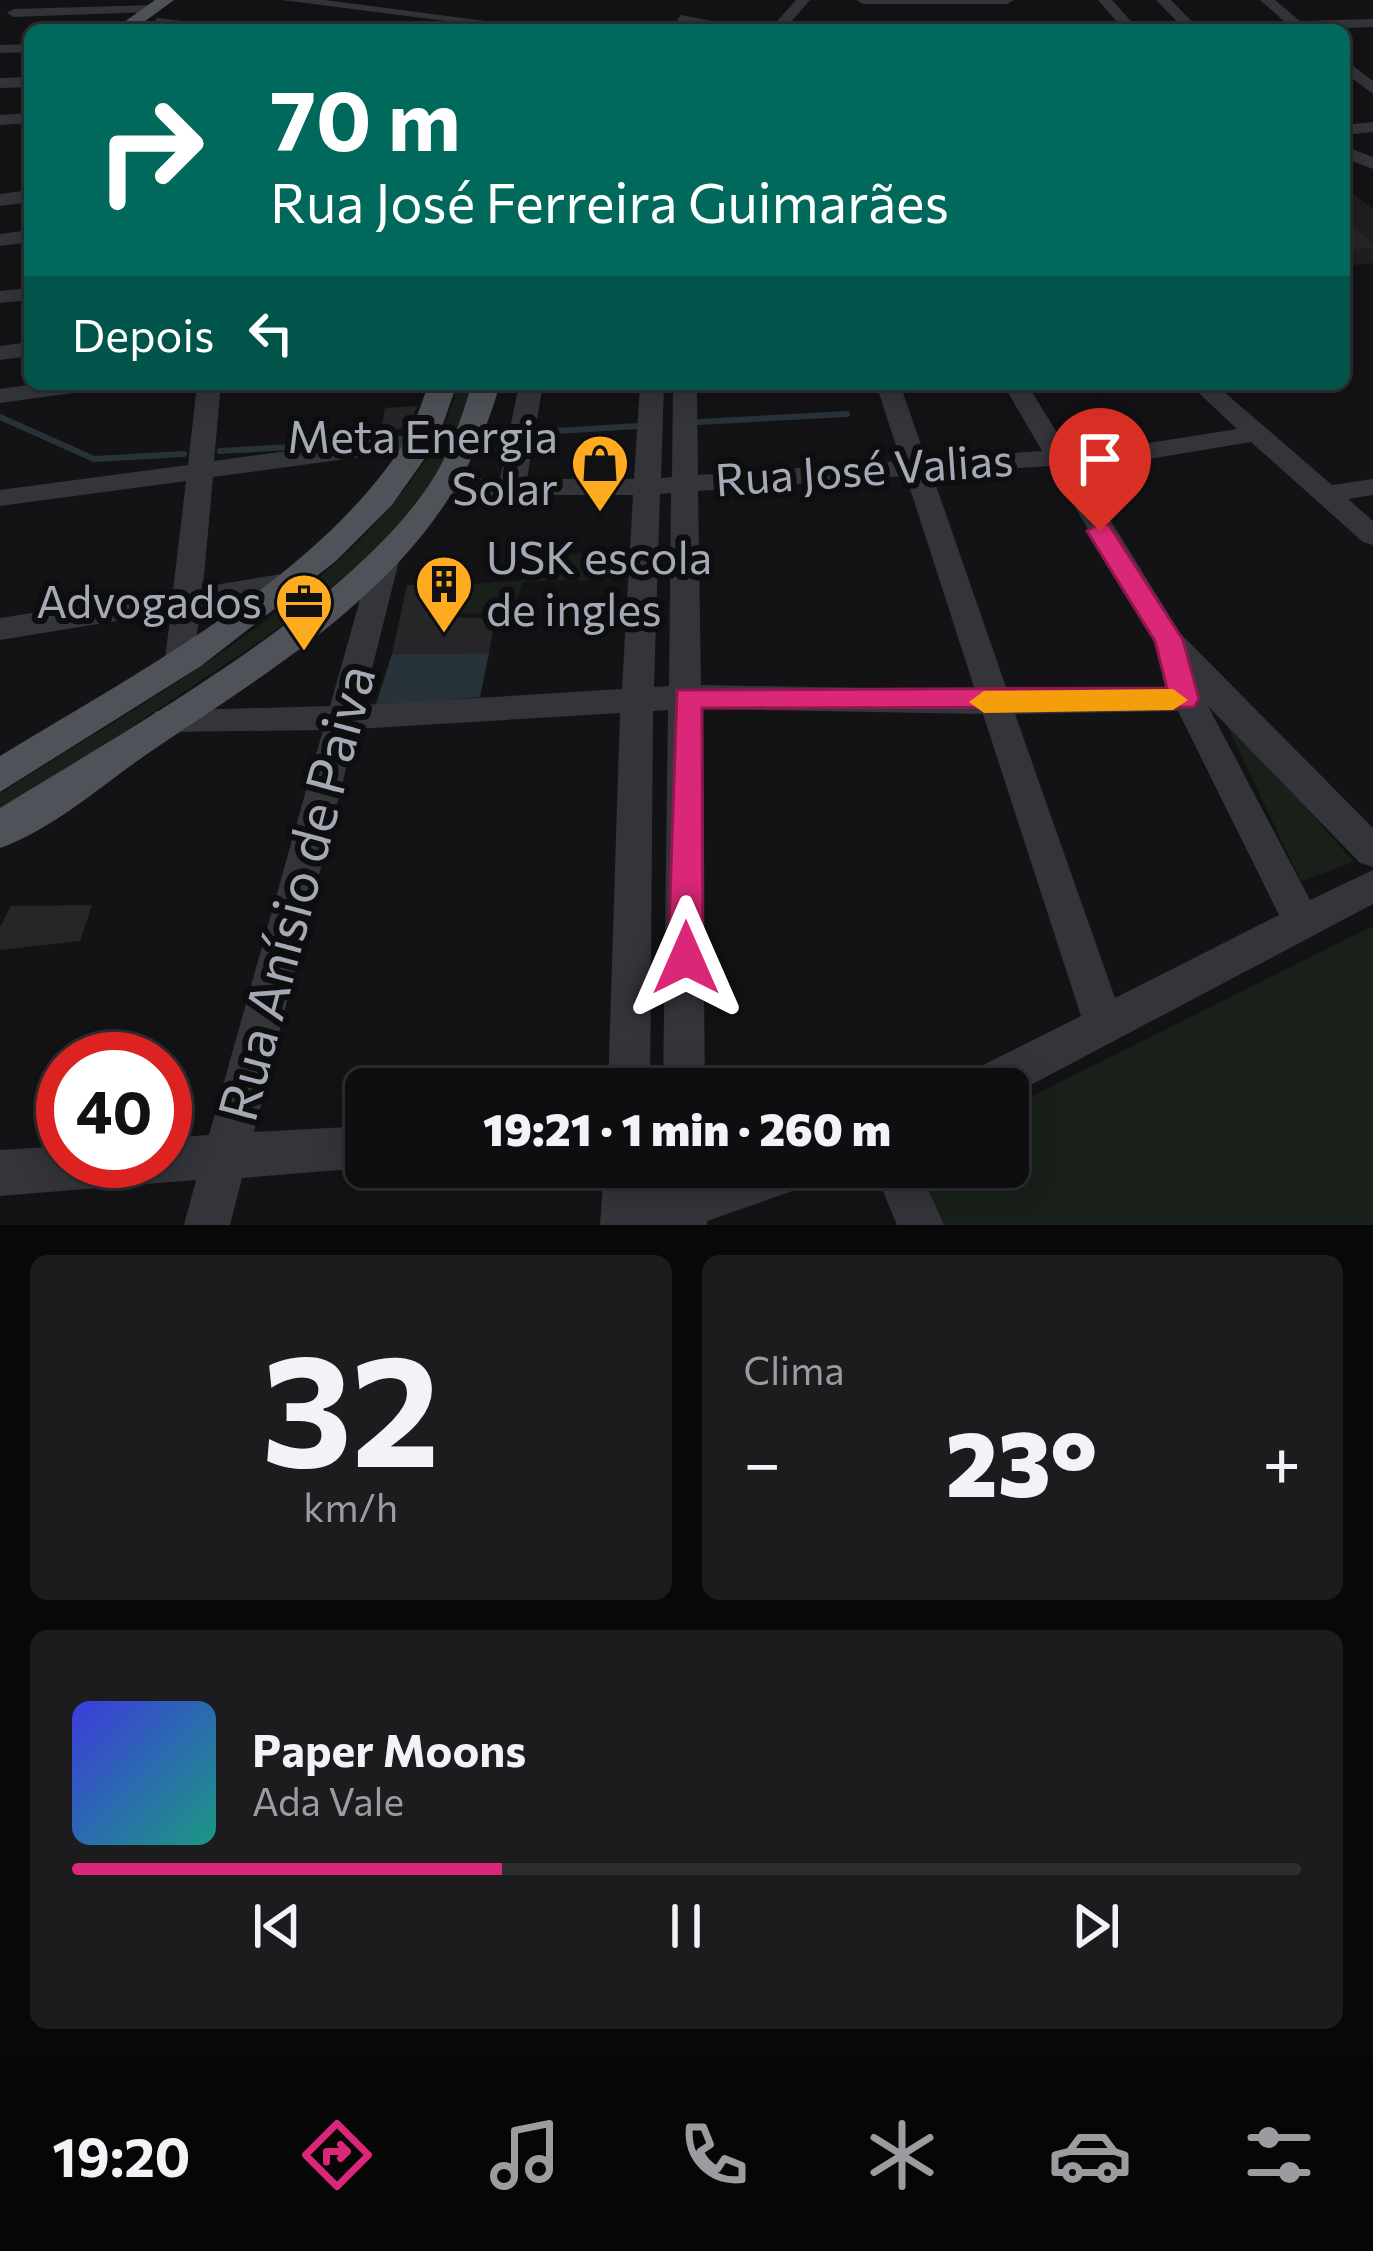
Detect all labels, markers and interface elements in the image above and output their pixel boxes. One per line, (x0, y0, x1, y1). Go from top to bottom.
text: 70 m (270, 66, 461, 168)
icon: right (72, 72, 228, 228)
text: Rua José Ferreira Guimarães (270, 168, 949, 234)
icon: left (238, 300, 304, 366)
text: Depois (72, 306, 214, 361)
place label: Meta Energia Solar (287, 407, 558, 514)
pin (1049, 408, 1151, 531)
icon: arrive (1067, 426, 1133, 492)
street label: Rua José Valias (713, 430, 1015, 505)
shop icon: Meta Energia Solar (569, 432, 631, 514)
place label: USK escola de ingles (486, 528, 712, 635)
building icon: USK escola de ingles (413, 553, 475, 635)
office icon: Advogados (273, 571, 335, 653)
place label: Advogados (36, 572, 262, 627)
street label: Rua Anísio de Paiva (202, 657, 387, 1127)
position arrow (623, 895, 749, 1021)
speed limit sign: 40 (36, 1032, 192, 1188)
text: 19:21 · 1 min · 260 m (483, 1100, 891, 1155)
text: 32 (261, 1308, 440, 1499)
text: Clima (744, 1345, 845, 1393)
text: 23° (946, 1405, 1097, 1516)
text: − (744, 1420, 781, 1501)
text: + (1262, 1420, 1301, 1501)
text: km/h (303, 1482, 398, 1530)
text: Paper Moons (252, 1721, 526, 1776)
text: Ada Vale (252, 1776, 404, 1824)
icon: previous (244, 1893, 310, 1959)
icon: pause (653, 1893, 719, 1959)
icon: next (1063, 1893, 1129, 1959)
icon: directions (295, 2113, 379, 2197)
icon: music (483, 2113, 567, 2197)
icon: phone (672, 2113, 756, 2197)
icon: climate (860, 2113, 944, 2197)
icon: car (1048, 2113, 1132, 2197)
icon: filters (1237, 2113, 1321, 2197)
text: 19:20 (52, 2122, 191, 2188)

